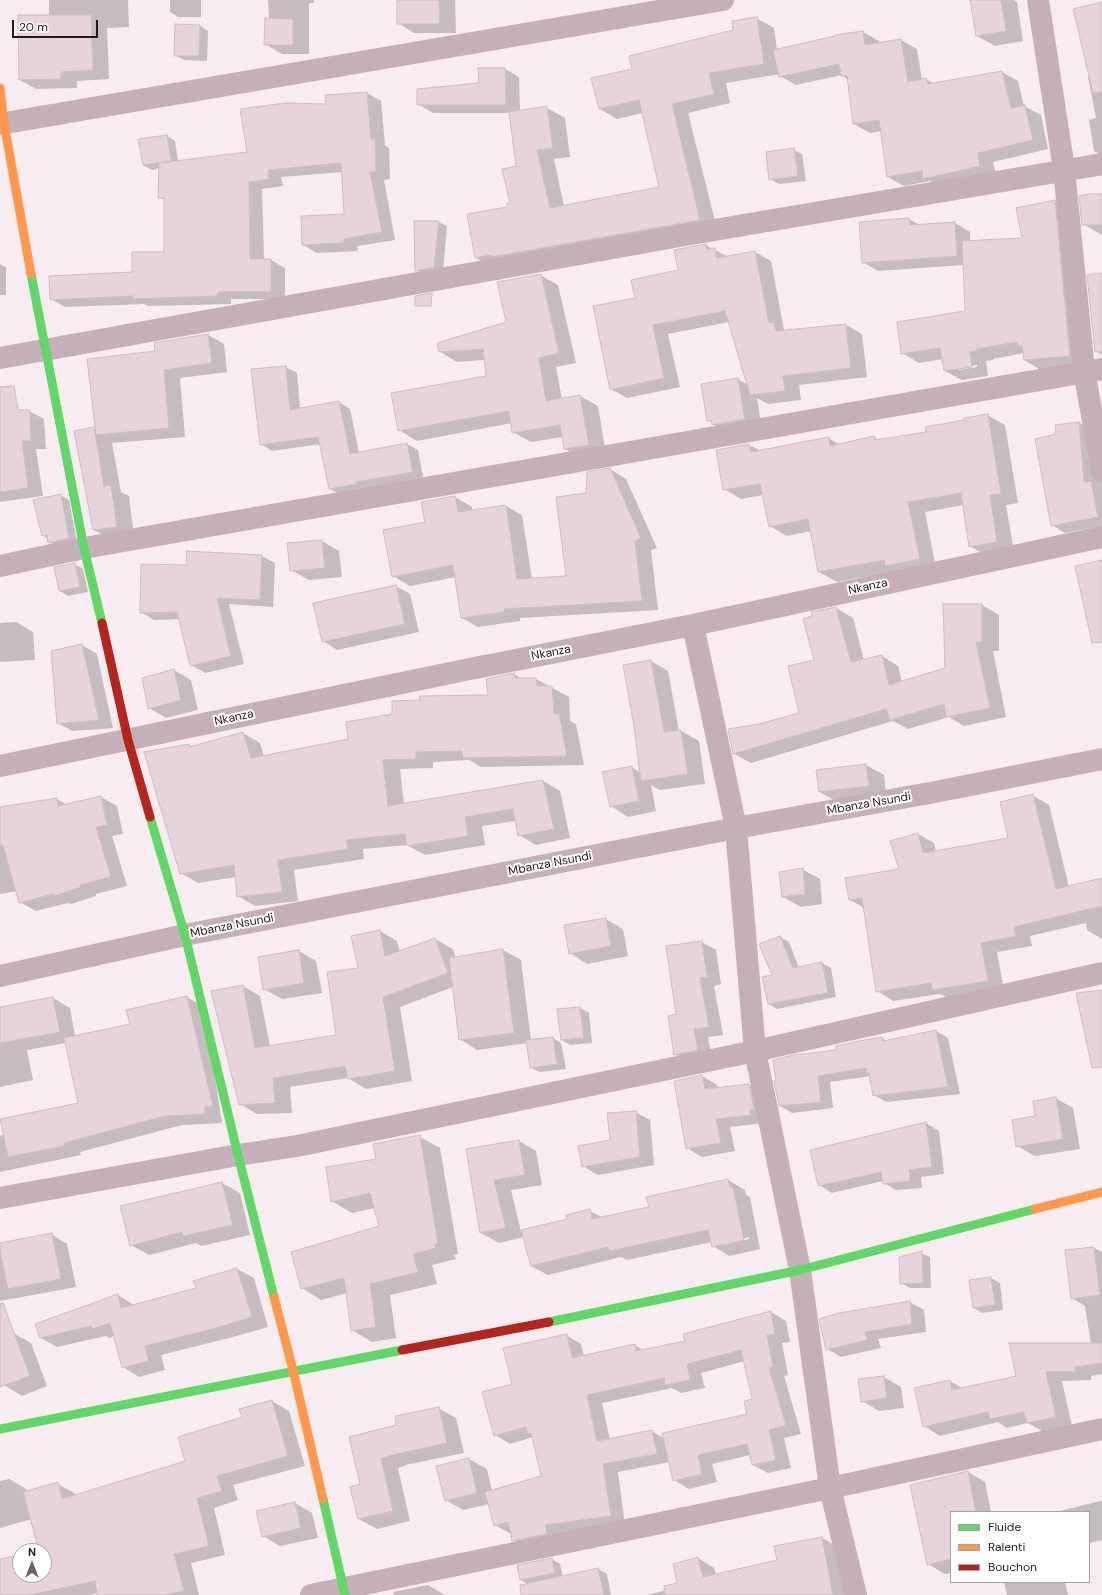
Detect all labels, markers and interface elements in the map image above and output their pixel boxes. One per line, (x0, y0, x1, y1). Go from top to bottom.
scale bar (14, 12, 100, 38)
text: 20 m (19, 19, 48, 35)
street label: Nkanza (847, 576, 889, 598)
street label: Nkanza (530, 642, 572, 664)
street label: Nkanza (213, 707, 255, 729)
street label: Mbanza Nsundi (826, 790, 912, 818)
street label: Mbanza Nsundi (507, 849, 593, 879)
street label: Mbanza Nsundi (189, 911, 275, 941)
legend (950, 1511, 1090, 1583)
text: Fluide (988, 1519, 1021, 1535)
text: Ralenti (988, 1539, 1025, 1555)
north arrow (12, 1543, 52, 1583)
text: N (28, 1545, 36, 1559)
text: Bouchon (988, 1559, 1037, 1575)

